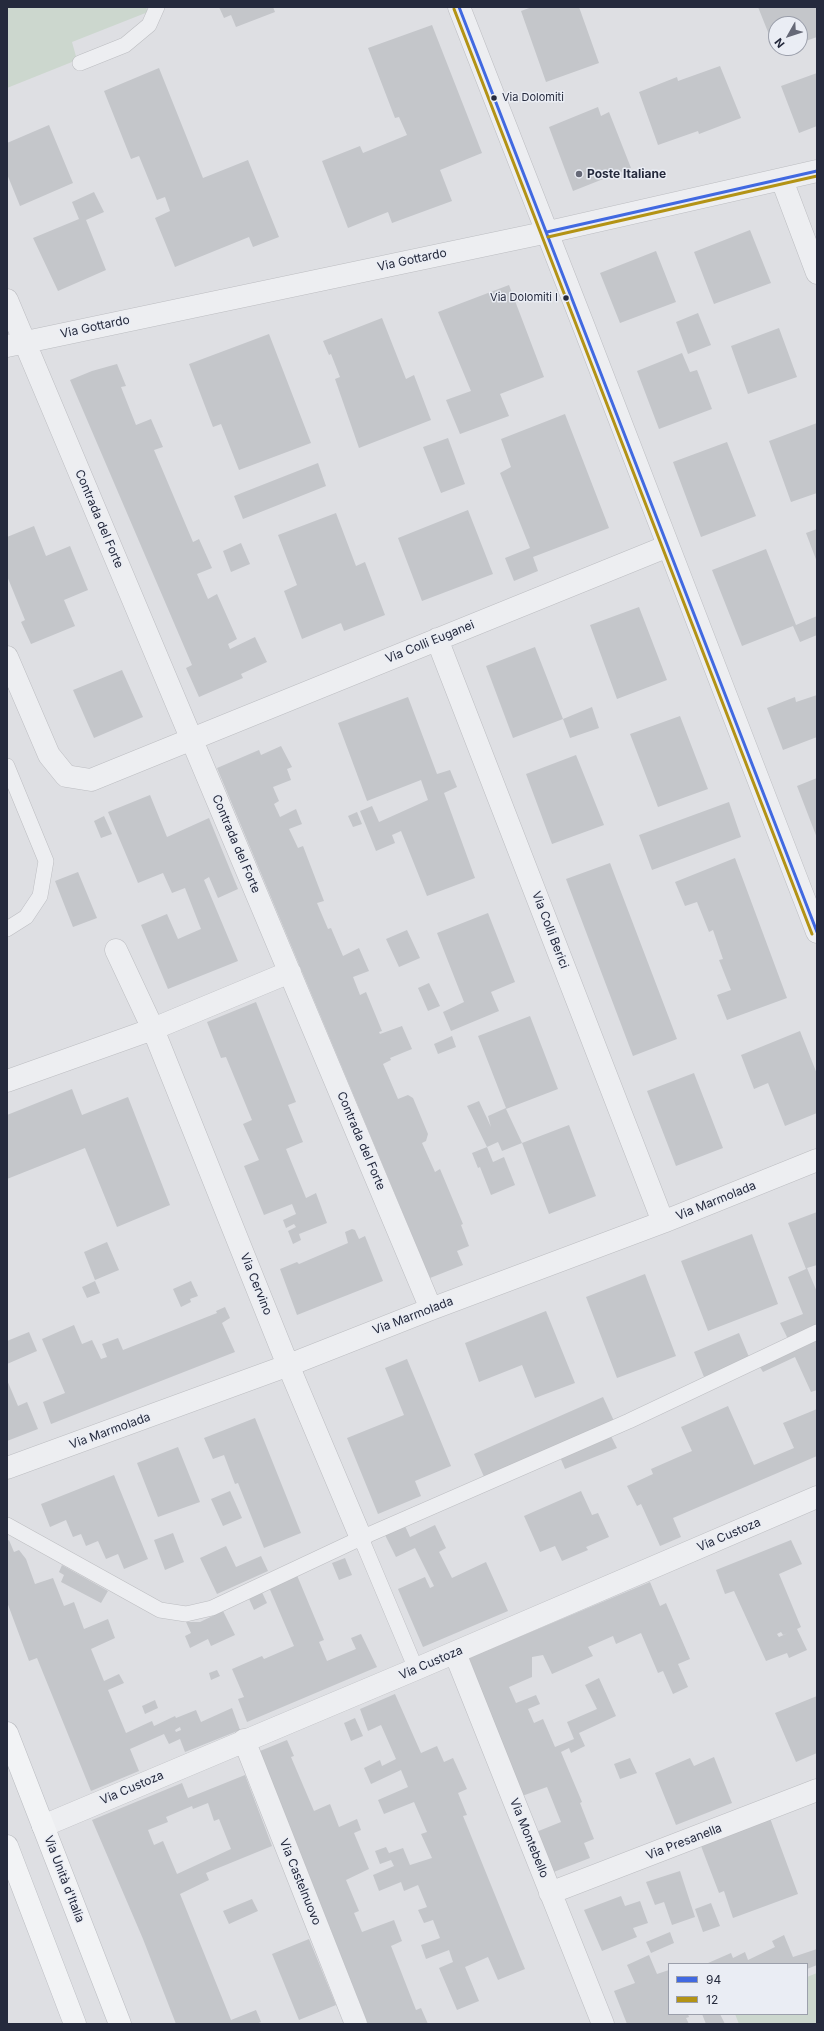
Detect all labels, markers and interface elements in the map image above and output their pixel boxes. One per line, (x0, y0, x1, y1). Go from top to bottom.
north arrow (768, 16, 808, 56)
text: N (771, 35, 788, 51)
place label: Via Dolomiti (502, 91, 564, 105)
marker: Via Dolomiti (489, 93, 499, 103)
place label: Poste Italiane (587, 167, 666, 181)
marker: Poste Italiane (574, 169, 584, 179)
street label: Via Gottardo (376, 246, 448, 274)
place label: Via Dolomiti I (490, 291, 558, 305)
marker: Via Dolomiti I (561, 293, 571, 303)
street label: Via Gottardo (59, 313, 131, 341)
street label: Contrada del Forte (72, 468, 126, 570)
street label: Via Colli Euganei (383, 618, 477, 666)
street label: Contrada del Forte (209, 793, 263, 895)
street label: Via Colli Berici (529, 889, 571, 971)
street label: Contrada del Forte (334, 1090, 388, 1192)
street label: Via Marmolada (674, 1178, 758, 1224)
street label: Via Cervino (237, 1251, 275, 1317)
street label: Via Marmolada (371, 1294, 455, 1338)
street label: Via Marmolada (68, 1410, 152, 1452)
street label: Via Custoza (695, 1515, 763, 1555)
street label: Via Custoza (397, 1643, 465, 1683)
street label: Via Custoza (98, 1768, 166, 1808)
street label: Via Montebello (506, 1796, 552, 1880)
street label: Via Presanella (644, 1821, 724, 1863)
street label: Via Unità d'Italia (41, 1834, 87, 1924)
street label: Via Castelnuovo (276, 1837, 324, 1927)
legend (668, 1963, 808, 2015)
text: 94 (706, 1972, 721, 1987)
text: 12 (706, 1992, 718, 2007)

